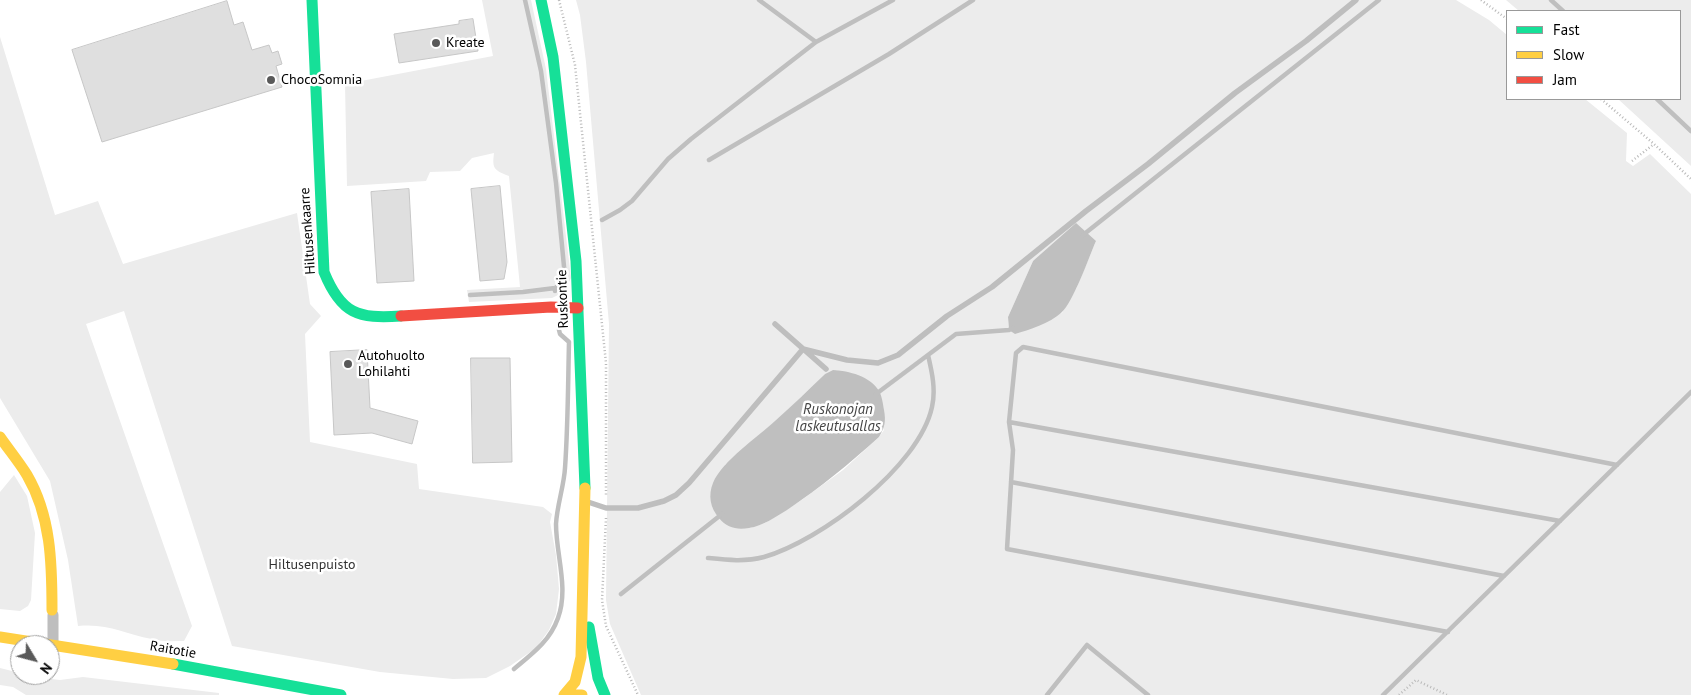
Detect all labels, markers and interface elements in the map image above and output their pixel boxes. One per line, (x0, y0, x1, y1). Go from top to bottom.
legend (1506, 10, 1681, 100)
text: Fast (1553, 20, 1580, 39)
place label: Kreate (446, 35, 485, 51)
marker: Kreate (430, 37, 442, 49)
text: Slow (1553, 45, 1584, 64)
text: Jam (1553, 70, 1577, 89)
place label: ChocoSomnia (281, 72, 362, 88)
marker: ChocoSomnia (265, 74, 277, 86)
street label: Hiltusenkaarre (297, 187, 319, 275)
street label: Ruskontie (554, 269, 572, 329)
place label: Autohuolto Lohilahti (358, 348, 425, 381)
marker: Autohuolto Lohilahti (342, 358, 354, 370)
water label: Ruskonojan laskeutusallas (795, 401, 881, 436)
park label: Hiltusenpuisto (268, 557, 356, 573)
north arrow (10, 635, 60, 685)
street label: Raitotie (149, 638, 197, 662)
text: N (36, 659, 56, 678)

